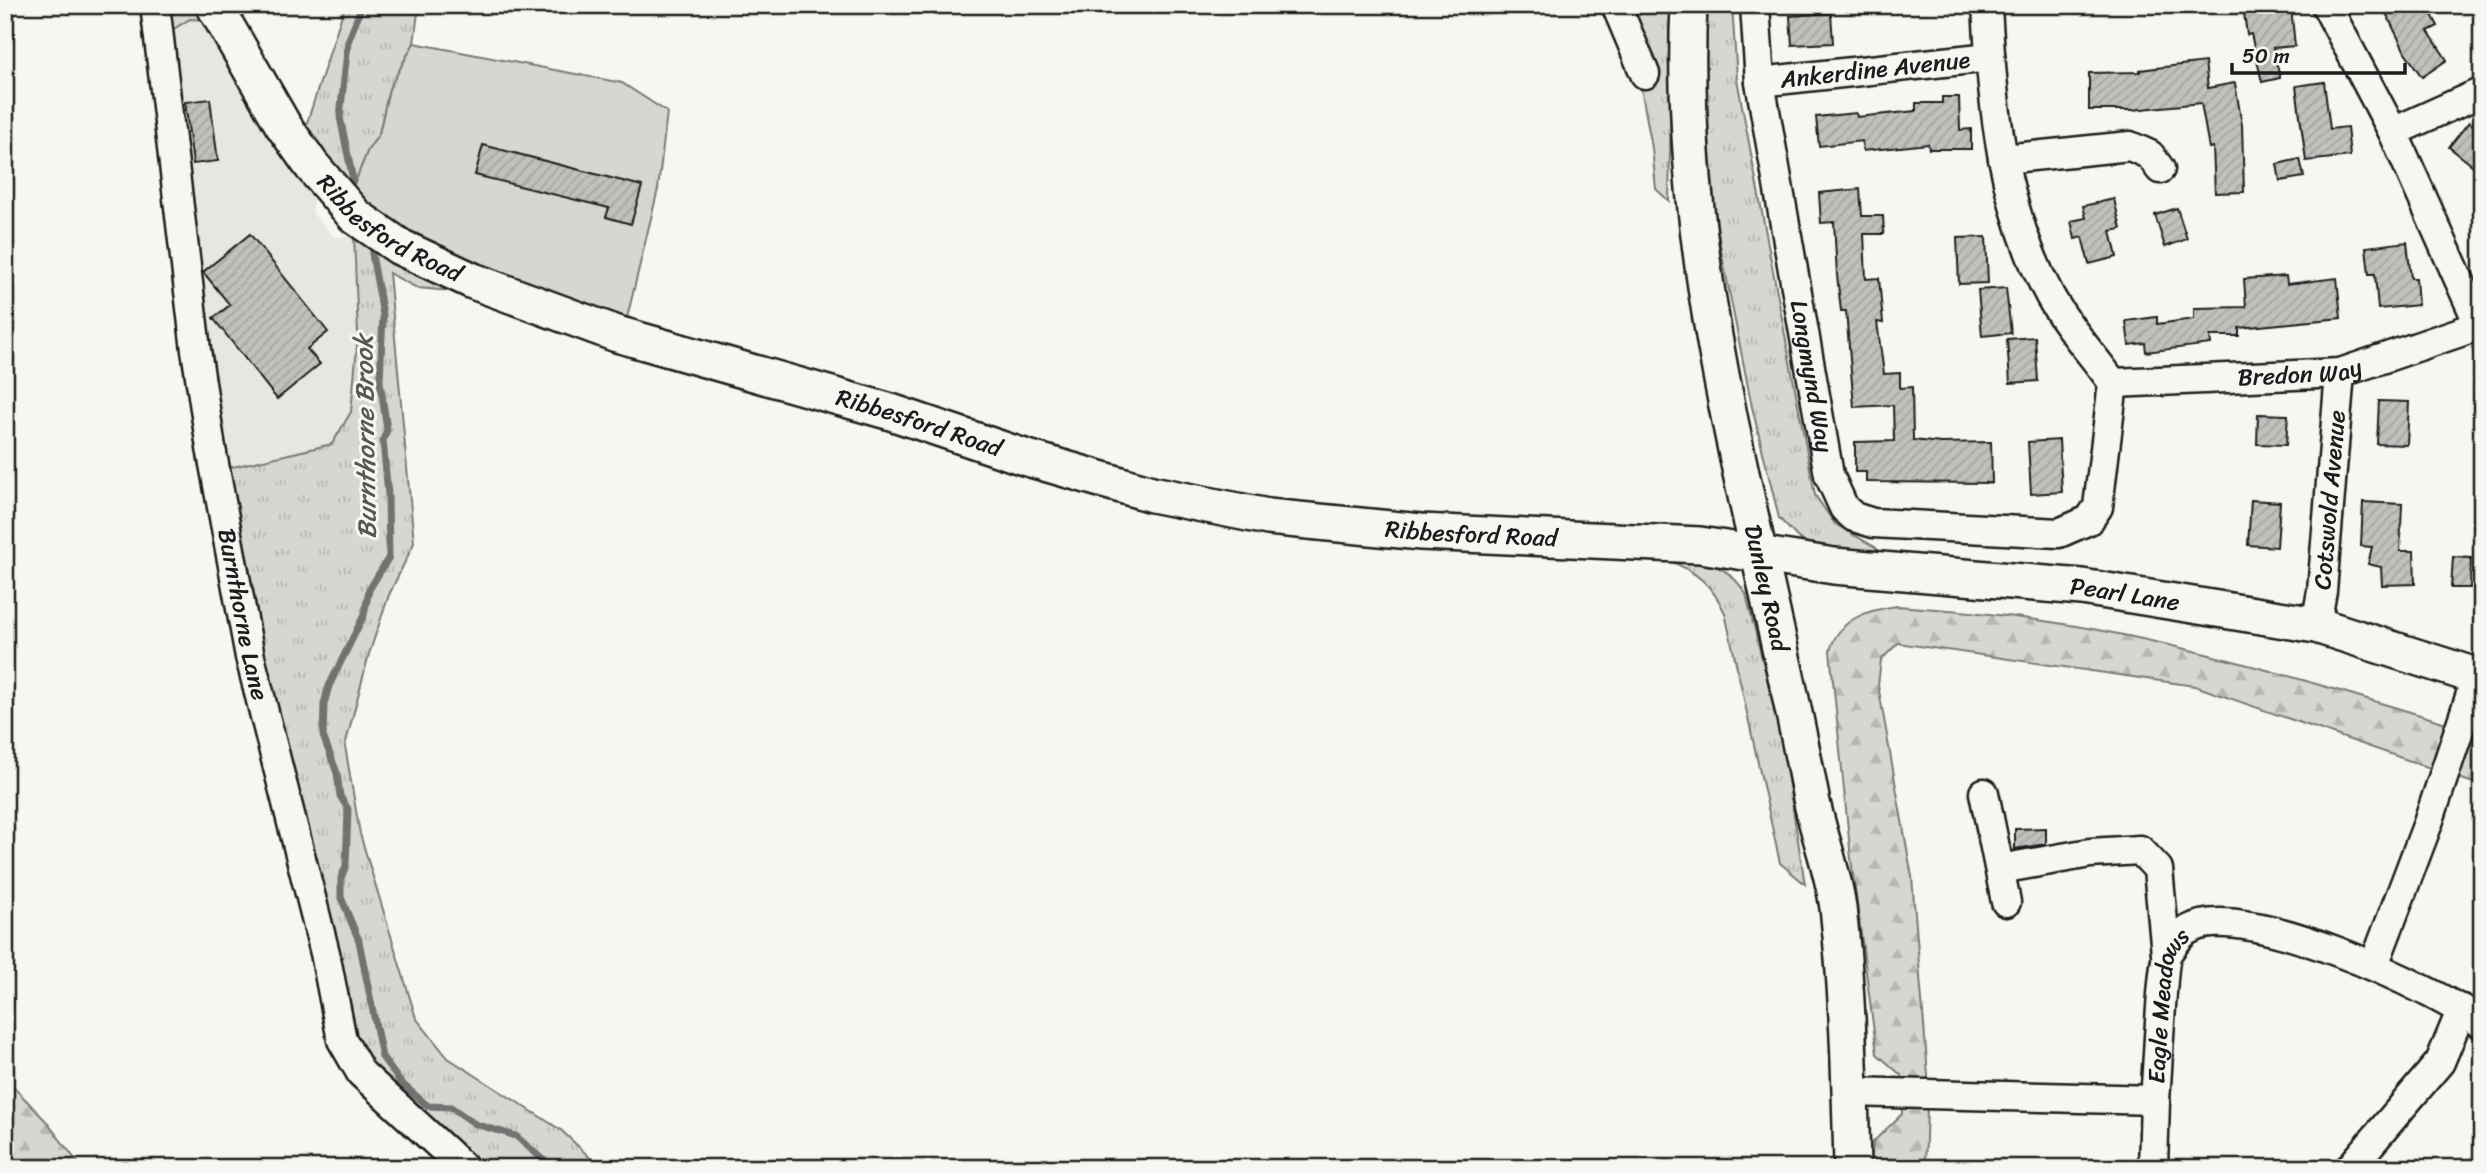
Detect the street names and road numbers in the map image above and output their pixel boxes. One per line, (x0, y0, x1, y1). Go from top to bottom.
street label: Ankerdine Avenue (1777, 38, 1973, 101)
street label: Ribbesford Road (306, 164, 472, 295)
street label: Longmynd Way (1778, 297, 1846, 456)
street label: Bredon Way (2237, 346, 2368, 398)
street label: Ribbesford Road (831, 376, 1010, 470)
street label: Cotswold Avenue (2301, 408, 2358, 591)
street label: Ribbesford Road (1383, 508, 1561, 559)
street label: Dunley Road (1732, 520, 1802, 658)
street label: Burnthorne Lane (205, 525, 281, 705)
street label: Pearl Lane (2068, 565, 2183, 624)
street label: Eagle Meadows (2135, 917, 2200, 1085)

